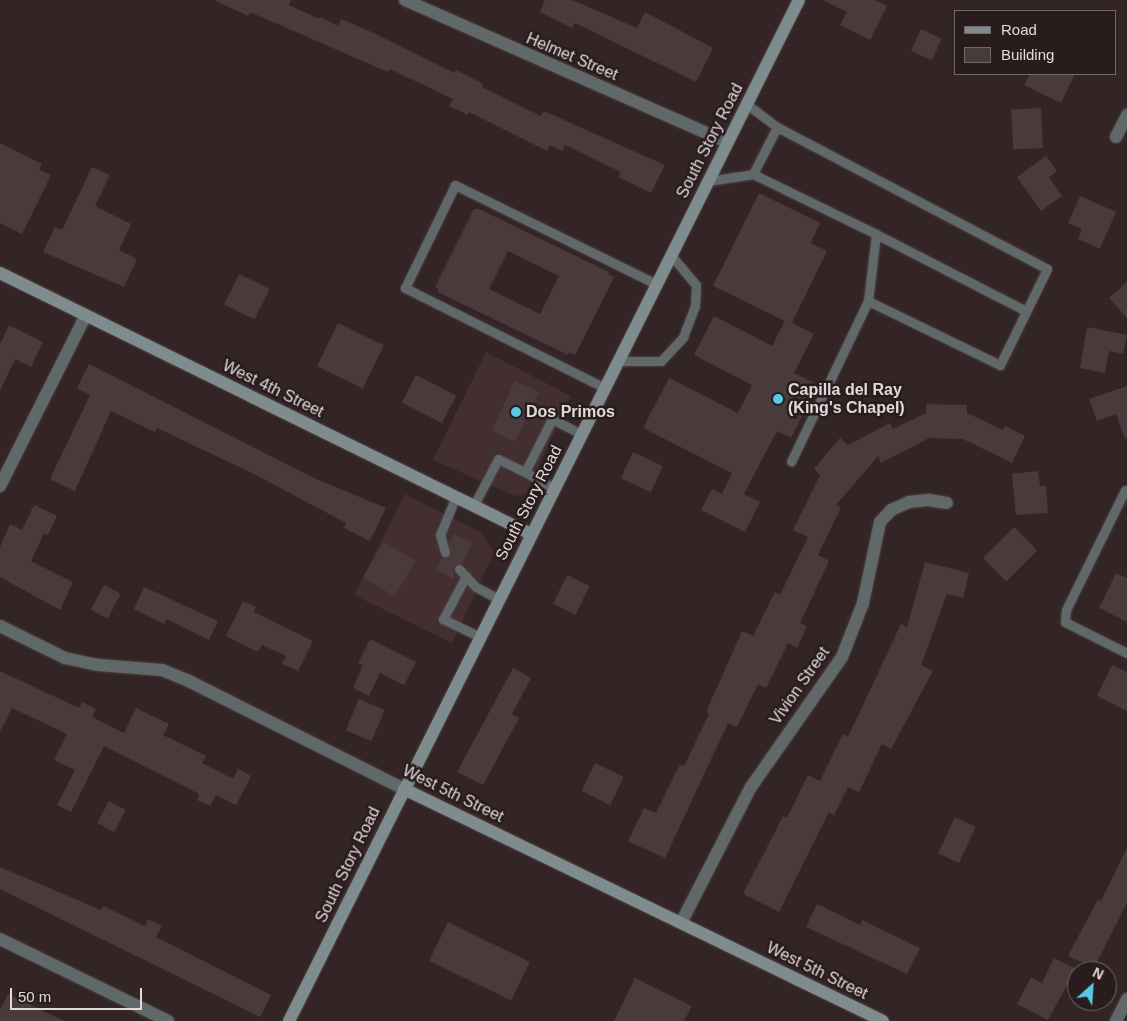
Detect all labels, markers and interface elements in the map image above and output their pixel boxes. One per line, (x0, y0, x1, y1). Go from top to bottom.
legend (954, 10, 1117, 75)
text: Road (1001, 21, 1037, 38)
street label: Helmet Street (523, 29, 621, 85)
text: Building (1001, 46, 1054, 63)
street label: South Story Road (673, 80, 747, 202)
street label: West 4th Street (219, 356, 327, 422)
place label: Capilla del Ray (King's Chapel) (788, 380, 905, 418)
marker: Capilla del Ray (King's Chapel) (772, 393, 784, 405)
place label: Dos Primos (526, 402, 615, 422)
marker: Dos Primos (510, 406, 522, 418)
street label: South Story Road (492, 442, 566, 564)
street label: Vivion Street (766, 643, 834, 729)
street label: West 5th Street (399, 761, 507, 827)
street label: South Story Road (312, 804, 384, 926)
street label: West 5th Street (763, 938, 871, 1004)
north arrow (1067, 961, 1117, 1011)
text: N (1090, 964, 1106, 983)
scale bar (12, 978, 145, 1010)
text: 50 m (18, 988, 51, 1005)

